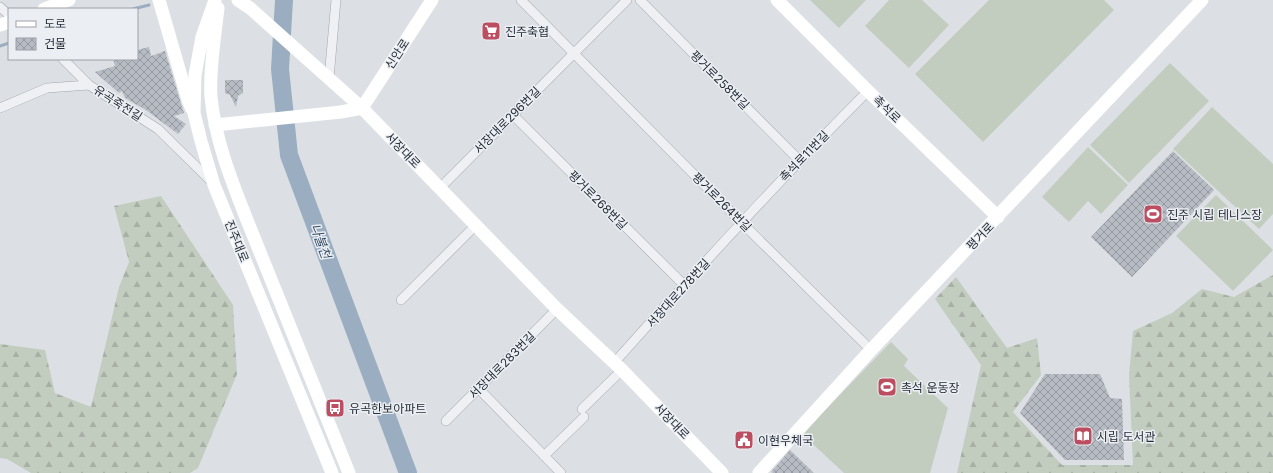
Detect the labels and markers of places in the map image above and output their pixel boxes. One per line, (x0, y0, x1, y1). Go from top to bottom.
supermarket icon: 진주축협 (480, 20, 502, 42)
place label: 진주축협 (505, 24, 549, 39)
sports icon: 진주 시립 테니스장 (1142, 203, 1164, 225)
place label: 진주 시립 테니스장 (1167, 207, 1262, 222)
sports icon: 촉석 운동장 (876, 376, 898, 398)
place label: 촉석 운동장 (901, 380, 960, 395)
bus stop icon: 유곡한보아파트 (324, 397, 346, 419)
place label: 유곡한보아파트 (349, 401, 426, 416)
library icon: 시립 도서관 (1072, 425, 1094, 447)
public building icon: 이현우체국 (733, 429, 755, 451)
place label: 시립 도서관 (1097, 429, 1156, 444)
place label: 이현우체국 (758, 433, 813, 448)

